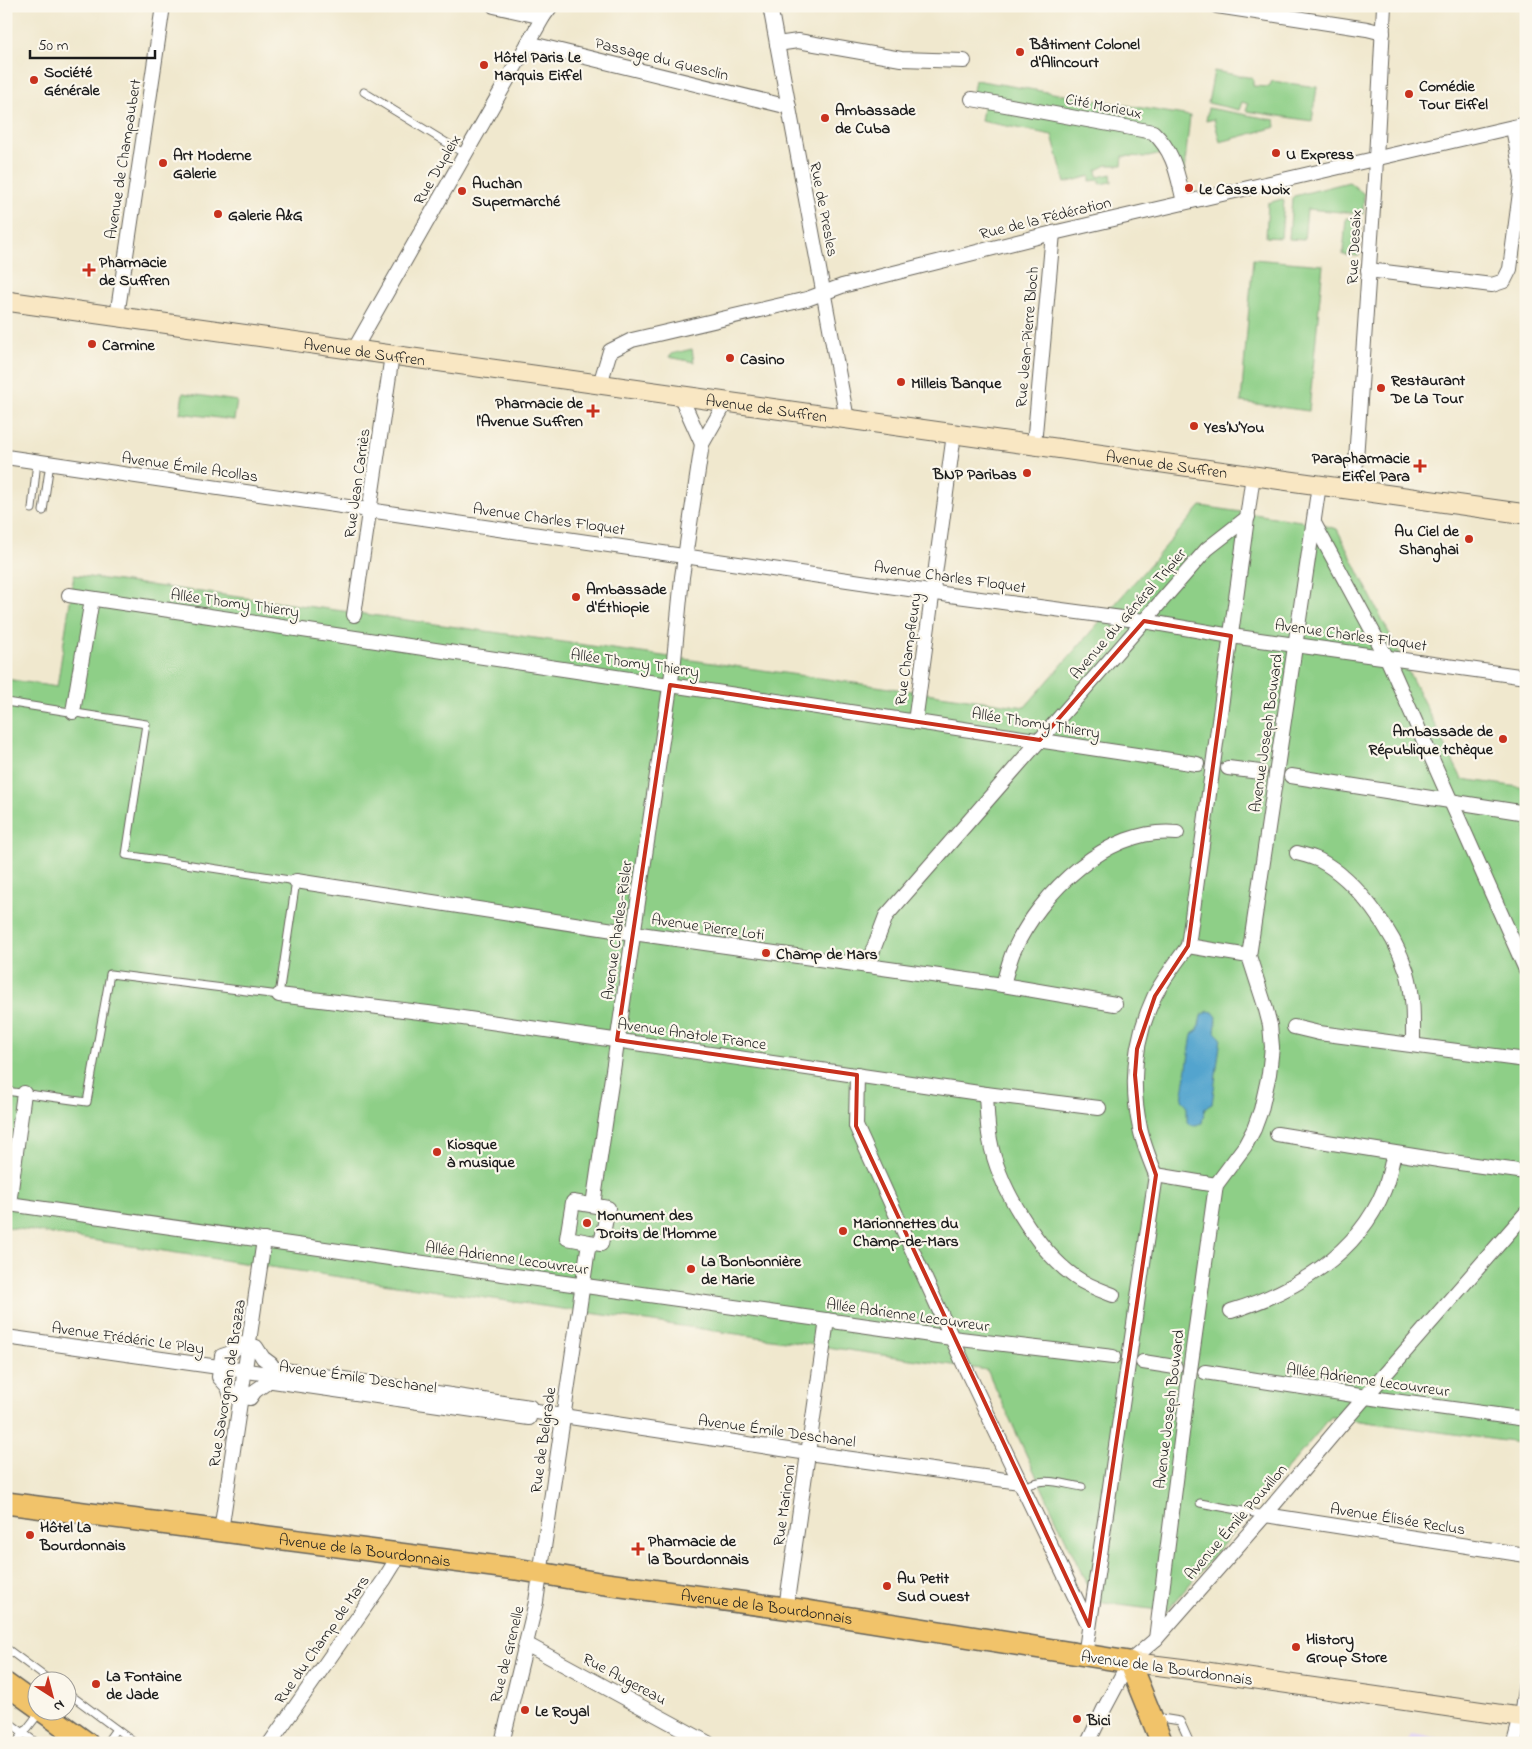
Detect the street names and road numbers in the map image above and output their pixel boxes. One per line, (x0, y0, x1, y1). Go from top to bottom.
street label: Passage du Guesclin (592, 32, 731, 88)
street label: Avenue de Champaubert (99, 77, 149, 241)
street label: Cité Morieux (1063, 88, 1144, 126)
street label: Rue Dupleix (408, 130, 468, 210)
street label: Rue de Presles (802, 160, 844, 259)
street label: Rue de la Fédération (977, 191, 1114, 247)
street label: Rue Desaix (1341, 209, 1369, 285)
street label: Rue Jean-Pierre Bloch (1010, 266, 1046, 409)
street label: Avenue de Suffren (302, 333, 427, 374)
street label: Avenue de Suffren (704, 389, 829, 430)
street label: Rue Jean Carriès (338, 427, 378, 539)
street label: Avenue de Suffren (1104, 445, 1229, 486)
street label: Avenue Émile Acollas (120, 447, 260, 489)
street label: Avenue Charles Floquet (471, 497, 627, 543)
street label: Avenue du Général Tripier (1065, 543, 1192, 685)
street label: Avenue Charles Floquet (872, 555, 1028, 601)
street label: Allée Thomy Thierry (169, 583, 301, 625)
street label: Rue Champfleury (889, 591, 929, 707)
street label: Avenue Charles Floquet (1273, 613, 1429, 659)
street label: Allée Thomy Thierry (569, 643, 701, 685)
street label: Avenue Joseph Bouvard (1244, 652, 1290, 814)
street label: Allée Thomy Thierry (970, 702, 1102, 746)
street label: Avenue Charles-Risler (596, 859, 640, 1002)
street label: Avenue Pierre Loti (650, 908, 766, 948)
street label: Avenue Anatole France (616, 1013, 769, 1057)
street label: Allée Adrienne Lecouvreur (424, 1236, 590, 1282)
street label: Allée Adrienne Lecouvreur (825, 1293, 991, 1339)
street label: Rue Savorgnan de Brazza (203, 1298, 253, 1469)
street label: Avenue Frédéric Le Play (50, 1316, 206, 1362)
street label: Avenue Joseph Bouvard (1148, 1328, 1192, 1490)
street label: Avenue Émile Deschanel (277, 1355, 438, 1401)
street label: Allée Adrienne Lecouvreur (1285, 1358, 1451, 1404)
street label: Rue de Belgrade (525, 1385, 563, 1495)
street label: Avenue Émile Deschanel (696, 1409, 857, 1455)
street label: Avenue Émile Pouvillon (1179, 1459, 1294, 1586)
street label: Rue Marinoni (767, 1463, 803, 1548)
street label: Avenue Élisée Reclus (1328, 1497, 1467, 1543)
street label: Avenue de la Bourdonnais (277, 1528, 452, 1574)
street label: Rue du Champ de Mars (269, 1571, 376, 1710)
street label: Avenue de la Bourdonnais (679, 1584, 854, 1632)
street label: Rue de Grenelle (484, 1603, 532, 1705)
street label: Avenue de la Bourdonnais (1079, 1645, 1254, 1693)
street label: Rue Augereau (578, 1647, 670, 1712)

